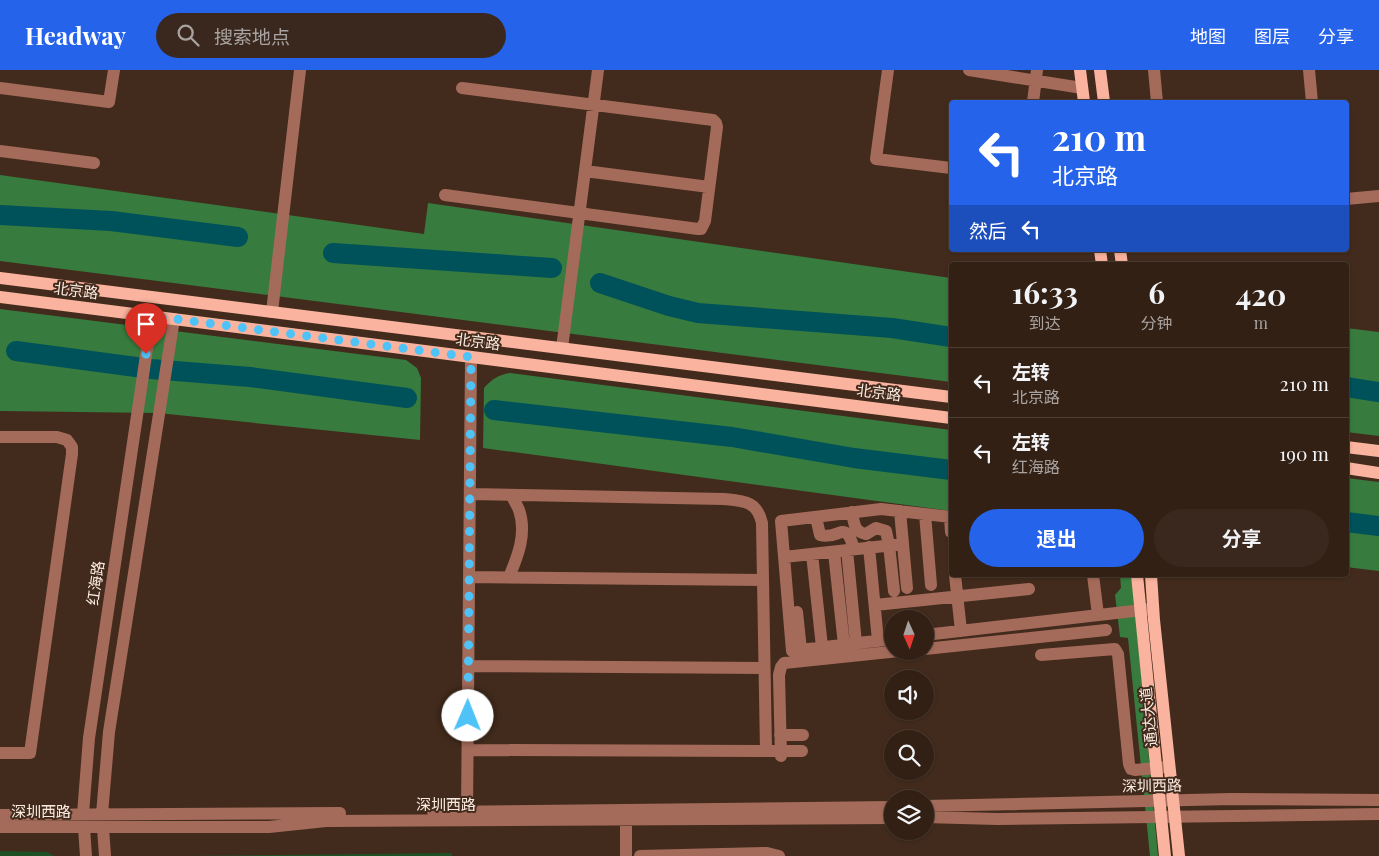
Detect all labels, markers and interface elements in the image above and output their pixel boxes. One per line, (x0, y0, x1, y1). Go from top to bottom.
search box (156, 13, 506, 58)
text: Headway (25, 19, 126, 51)
icon: search (174, 21, 202, 49)
text: 搜索地点 (214, 23, 290, 49)
text: 地图 (1190, 24, 1226, 48)
text: 图层 (1254, 24, 1290, 48)
text: 分享 (1318, 24, 1354, 48)
text: 210 m (1052, 113, 1146, 160)
icon: left (969, 120, 1034, 185)
text: 北京路 (1052, 160, 1118, 190)
icon: left (1017, 215, 1045, 243)
text: 然后 (969, 217, 1007, 243)
text: 16:33 (1012, 272, 1078, 312)
text: 6 (1148, 272, 1165, 312)
text: 420 (1235, 274, 1286, 314)
street label: 北京路 (52, 277, 100, 303)
pin (125, 303, 167, 354)
icon: arrive (132, 310, 160, 338)
text: 到达 (1029, 312, 1061, 333)
text: 分钟 (1141, 312, 1173, 333)
text: m (1254, 312, 1268, 333)
street label: 北京路 (454, 328, 502, 354)
text: 左转 (1012, 358, 1050, 384)
icon: left (969, 369, 997, 397)
text: 210 m (1280, 370, 1329, 396)
street label: 北京路 (855, 379, 903, 405)
text: 北京路 (1012, 386, 1060, 407)
text: 左转 (1012, 428, 1050, 454)
icon: left (969, 439, 997, 467)
text: 190 m (1279, 440, 1329, 466)
text: 红海路 (1012, 456, 1060, 477)
button: 退出 (969, 509, 1144, 567)
button: 分享 (1154, 509, 1329, 567)
street label: 红海路 (82, 559, 108, 607)
north arrow (884, 610, 934, 660)
map controls (884, 610, 934, 840)
button: sound (884, 670, 934, 720)
street label: 通达大道 (1135, 686, 1161, 748)
position arrow (441, 689, 493, 741)
button: search (884, 730, 934, 780)
street label: 深圳西路 (1122, 774, 1182, 796)
button: layers (884, 790, 934, 840)
street label: 深圳西路 (416, 794, 476, 814)
street label: 深圳西路 (11, 801, 71, 821)

